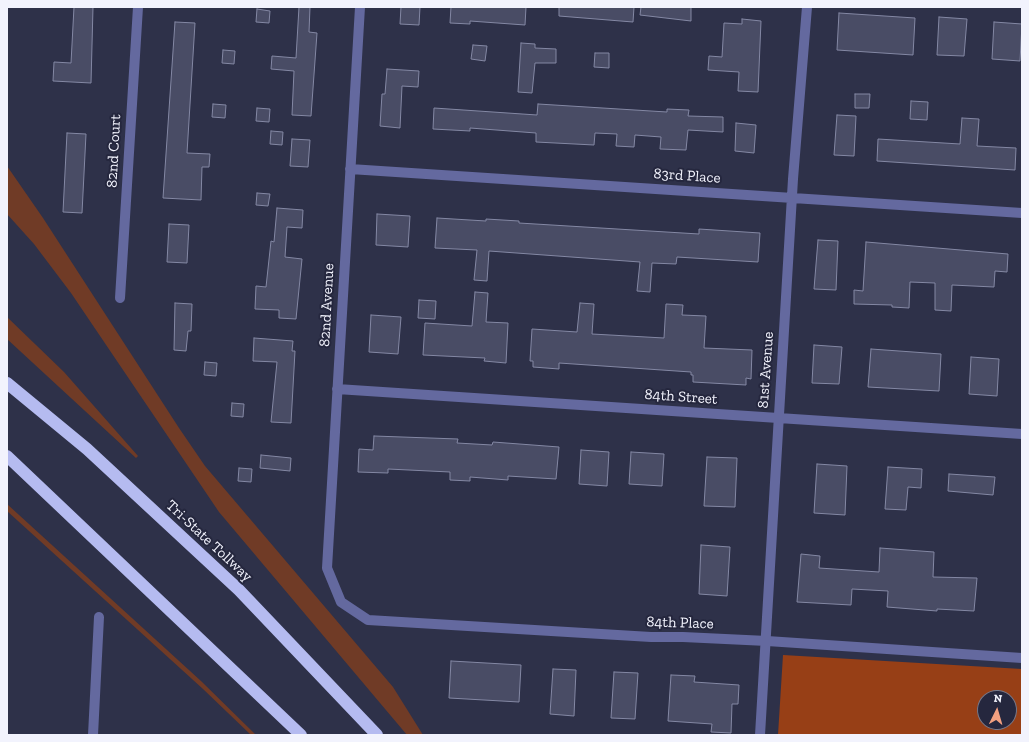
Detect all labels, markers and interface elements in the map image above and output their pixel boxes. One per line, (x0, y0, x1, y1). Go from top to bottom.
street label: 82nd Court (103, 114, 125, 188)
street label: 83rd Place (653, 165, 721, 187)
street label: 82nd Avenue (316, 263, 338, 347)
street label: 81st Avenue (754, 331, 778, 409)
street label: 84th Street (644, 385, 718, 409)
street label: Tri-State Tollway (162, 496, 256, 586)
street label: 84th Place (646, 613, 714, 633)
north arrow (977, 690, 1017, 730)
text: N (993, 692, 1003, 705)

